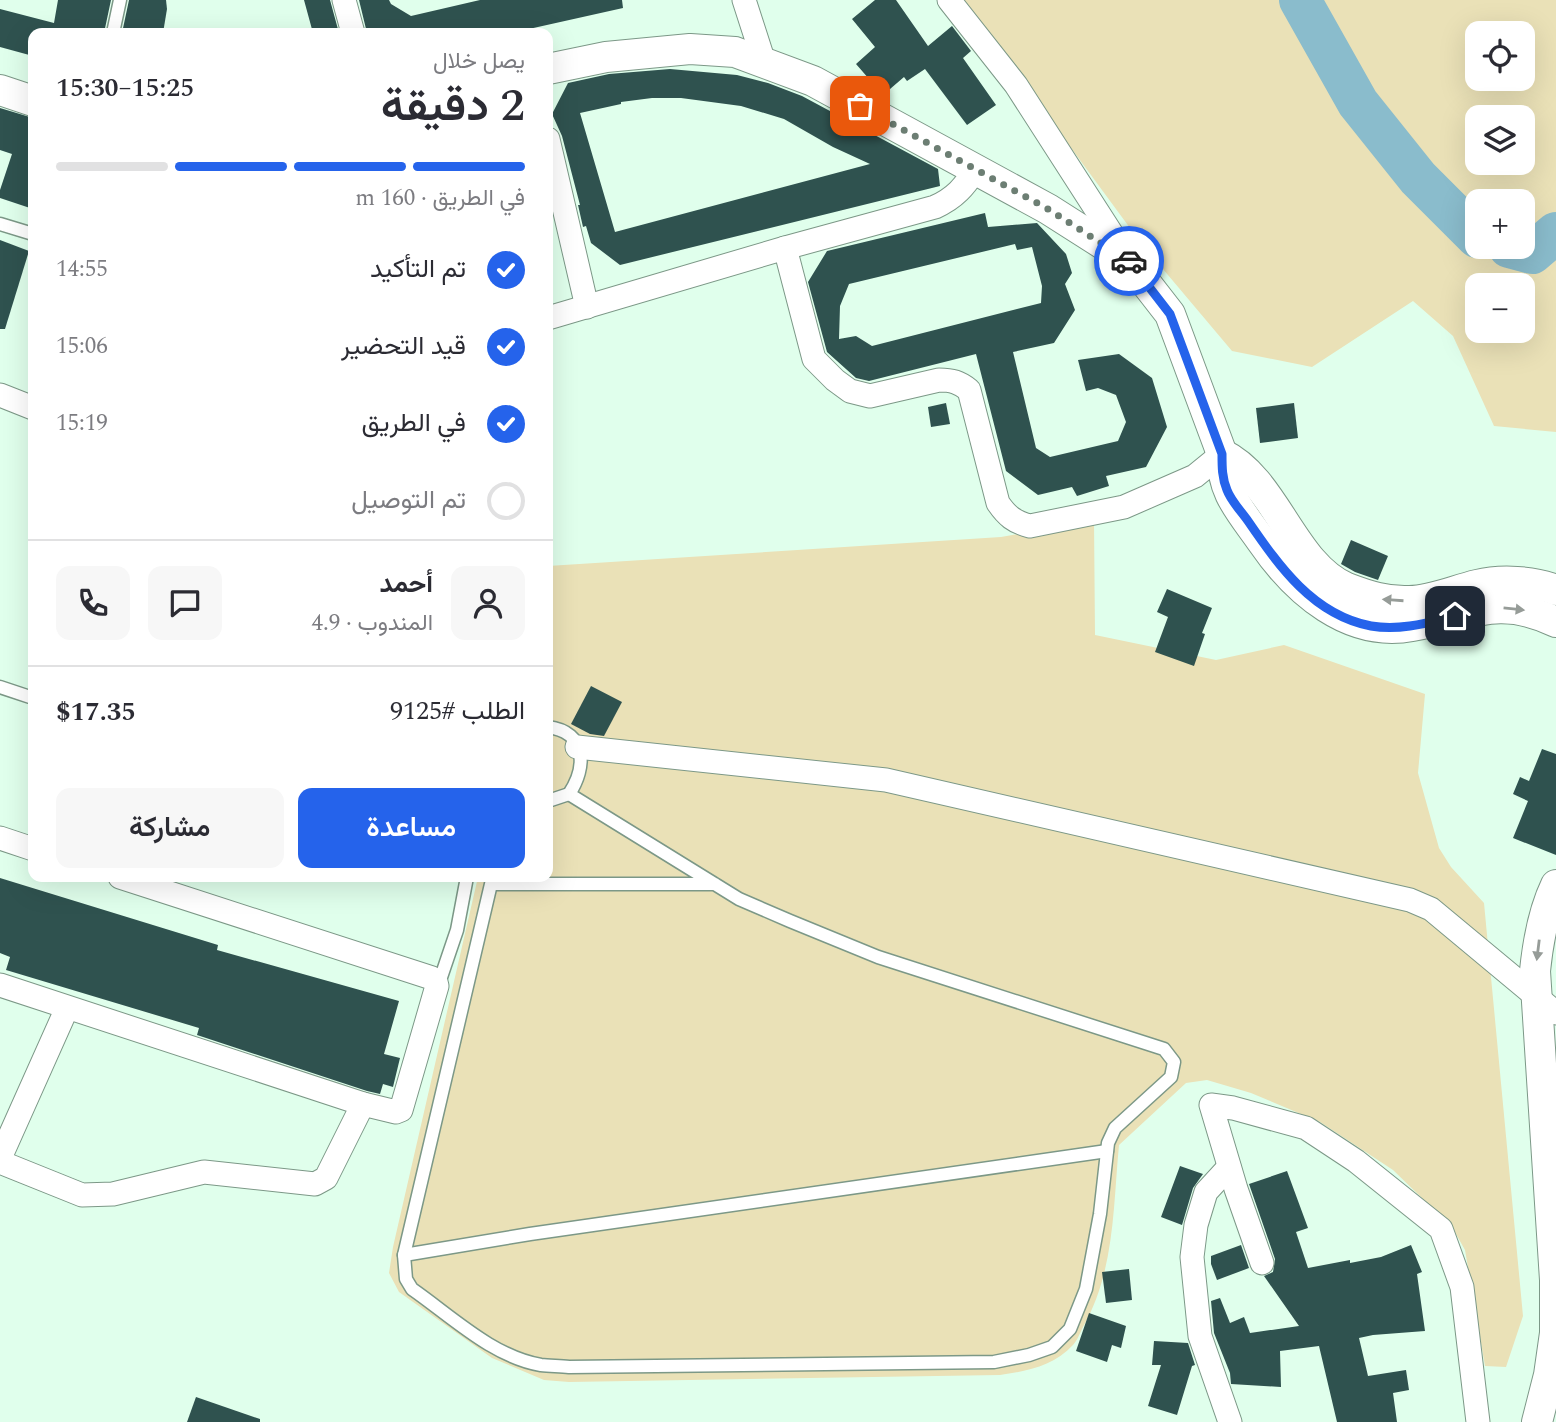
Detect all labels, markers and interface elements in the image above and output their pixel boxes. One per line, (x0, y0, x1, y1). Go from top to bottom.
map controls (1465, 21, 1535, 343)
button: locate (1465, 21, 1535, 91)
text: يصل خلال (433, 44, 525, 79)
text: 15:25–15:30 (56, 68, 194, 108)
text: 2 دقيقة (381, 71, 525, 141)
pin (830, 76, 890, 136)
icon: bag (841, 87, 879, 125)
button: layers (1465, 105, 1535, 175)
text: في الطريق · 160 m (355, 181, 525, 216)
button: + (1465, 189, 1535, 259)
courier (1094, 226, 1164, 296)
icon: car (1110, 242, 1148, 280)
text: تم التأكيد (370, 249, 466, 289)
icon: check (487, 251, 525, 289)
text: 14:55 (56, 252, 108, 287)
button: − (1465, 273, 1535, 343)
text: قيد التحضير (341, 326, 466, 366)
icon: check (487, 328, 525, 366)
text: 15:06 (56, 329, 108, 364)
text: في الطريق (361, 403, 466, 443)
icon: check (487, 405, 525, 443)
text: 15:19 (56, 406, 108, 441)
text: تم التوصيل (351, 480, 466, 520)
text: أحمد (380, 564, 433, 604)
button: phone (56, 566, 130, 640)
button: chat (148, 566, 222, 640)
button: person (451, 566, 525, 640)
pin (1425, 586, 1485, 646)
one-way arrow (1382, 594, 1404, 605)
icon: home (1436, 597, 1474, 635)
one-way arrow (1503, 604, 1525, 615)
text: المندوب · 4.9 (312, 606, 433, 641)
text: الطلب #9125 (390, 691, 525, 731)
text: $17.35 (56, 692, 136, 732)
button: مشاركة (56, 788, 284, 868)
button: مساعدة (298, 788, 525, 868)
one-way arrow (1532, 939, 1543, 961)

